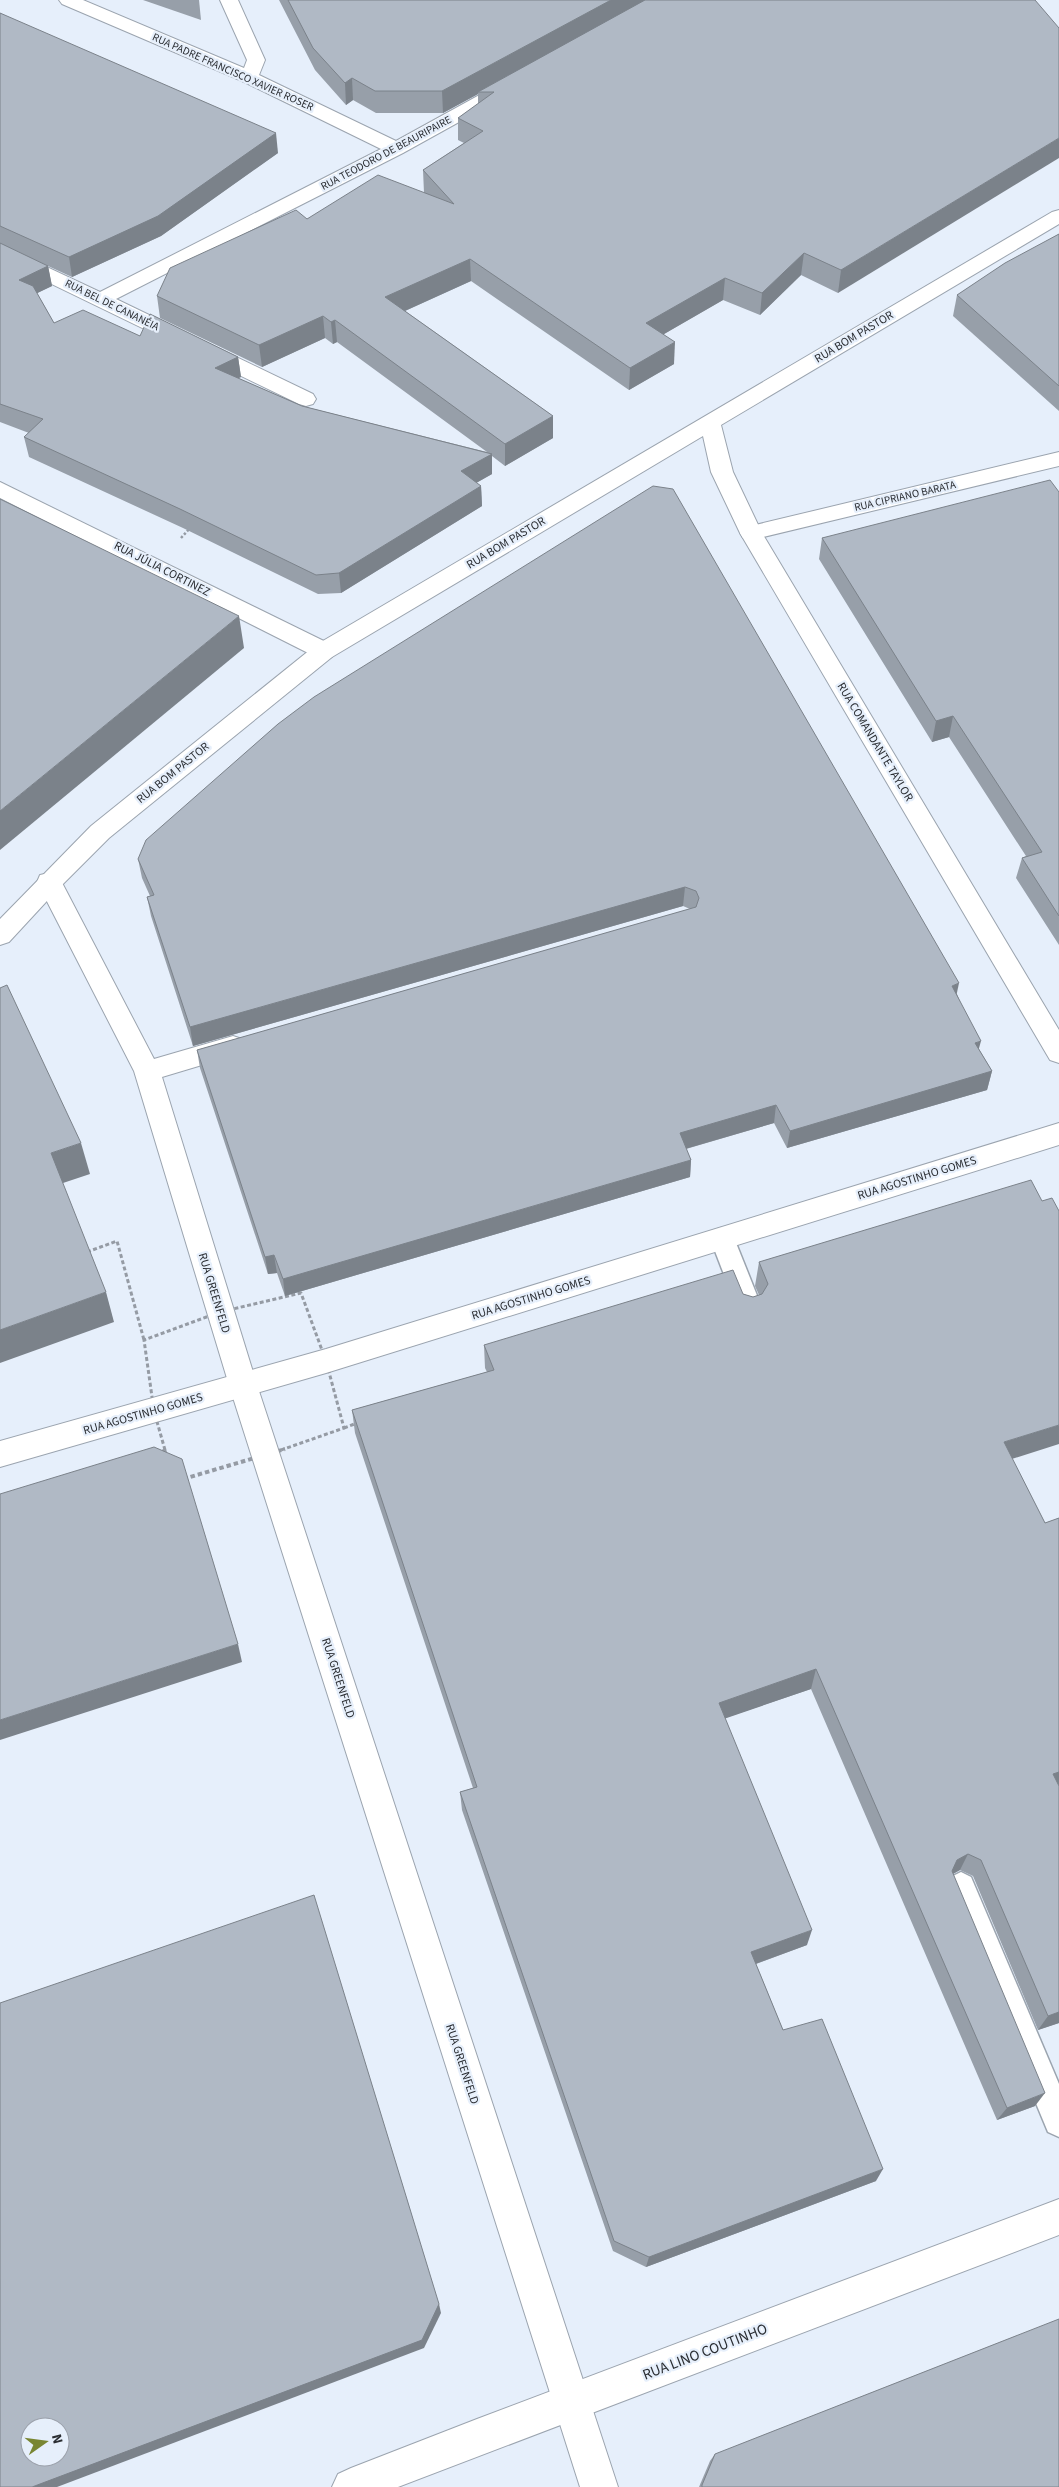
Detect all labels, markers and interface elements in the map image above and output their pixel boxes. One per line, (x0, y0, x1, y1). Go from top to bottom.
street label: RUA PADRE FRANCISCO XAVIER ROSER (150, 30, 316, 114)
street label: RUA TEODORO DE BEAURIPAIRE (318, 112, 454, 194)
street label: RUA BEL DE CANANÉIA (62, 276, 162, 334)
street label: RUA BOM PASTOR (811, 307, 897, 367)
street label: RUA CIPRIANO BARATA (853, 477, 957, 515)
street label: RUA BOM PASTOR (463, 513, 549, 573)
street label: RUA JÚLIA CORTINEZ (111, 537, 213, 601)
street label: RUA COMANDANTE TAYLOR (833, 679, 917, 805)
street label: RUA BOM PASTOR (133, 738, 213, 808)
street label: RUA AGOSTINHO GOMES (855, 1152, 979, 1204)
street label: RUA GREENFELD (194, 1251, 234, 1335)
street label: RUA AGOSTINHO GOMES (469, 1272, 593, 1324)
street label: RUA AGOSTINHO GOMES (81, 1389, 205, 1439)
street label: RUA GREENFELD (317, 1636, 359, 1720)
street label: RUA GREENFELD (441, 2022, 483, 2106)
street label: RUA LINO COUTINHO (640, 2318, 771, 2385)
north arrow (20, 2417, 70, 2467)
text: N (46, 2432, 67, 2446)

